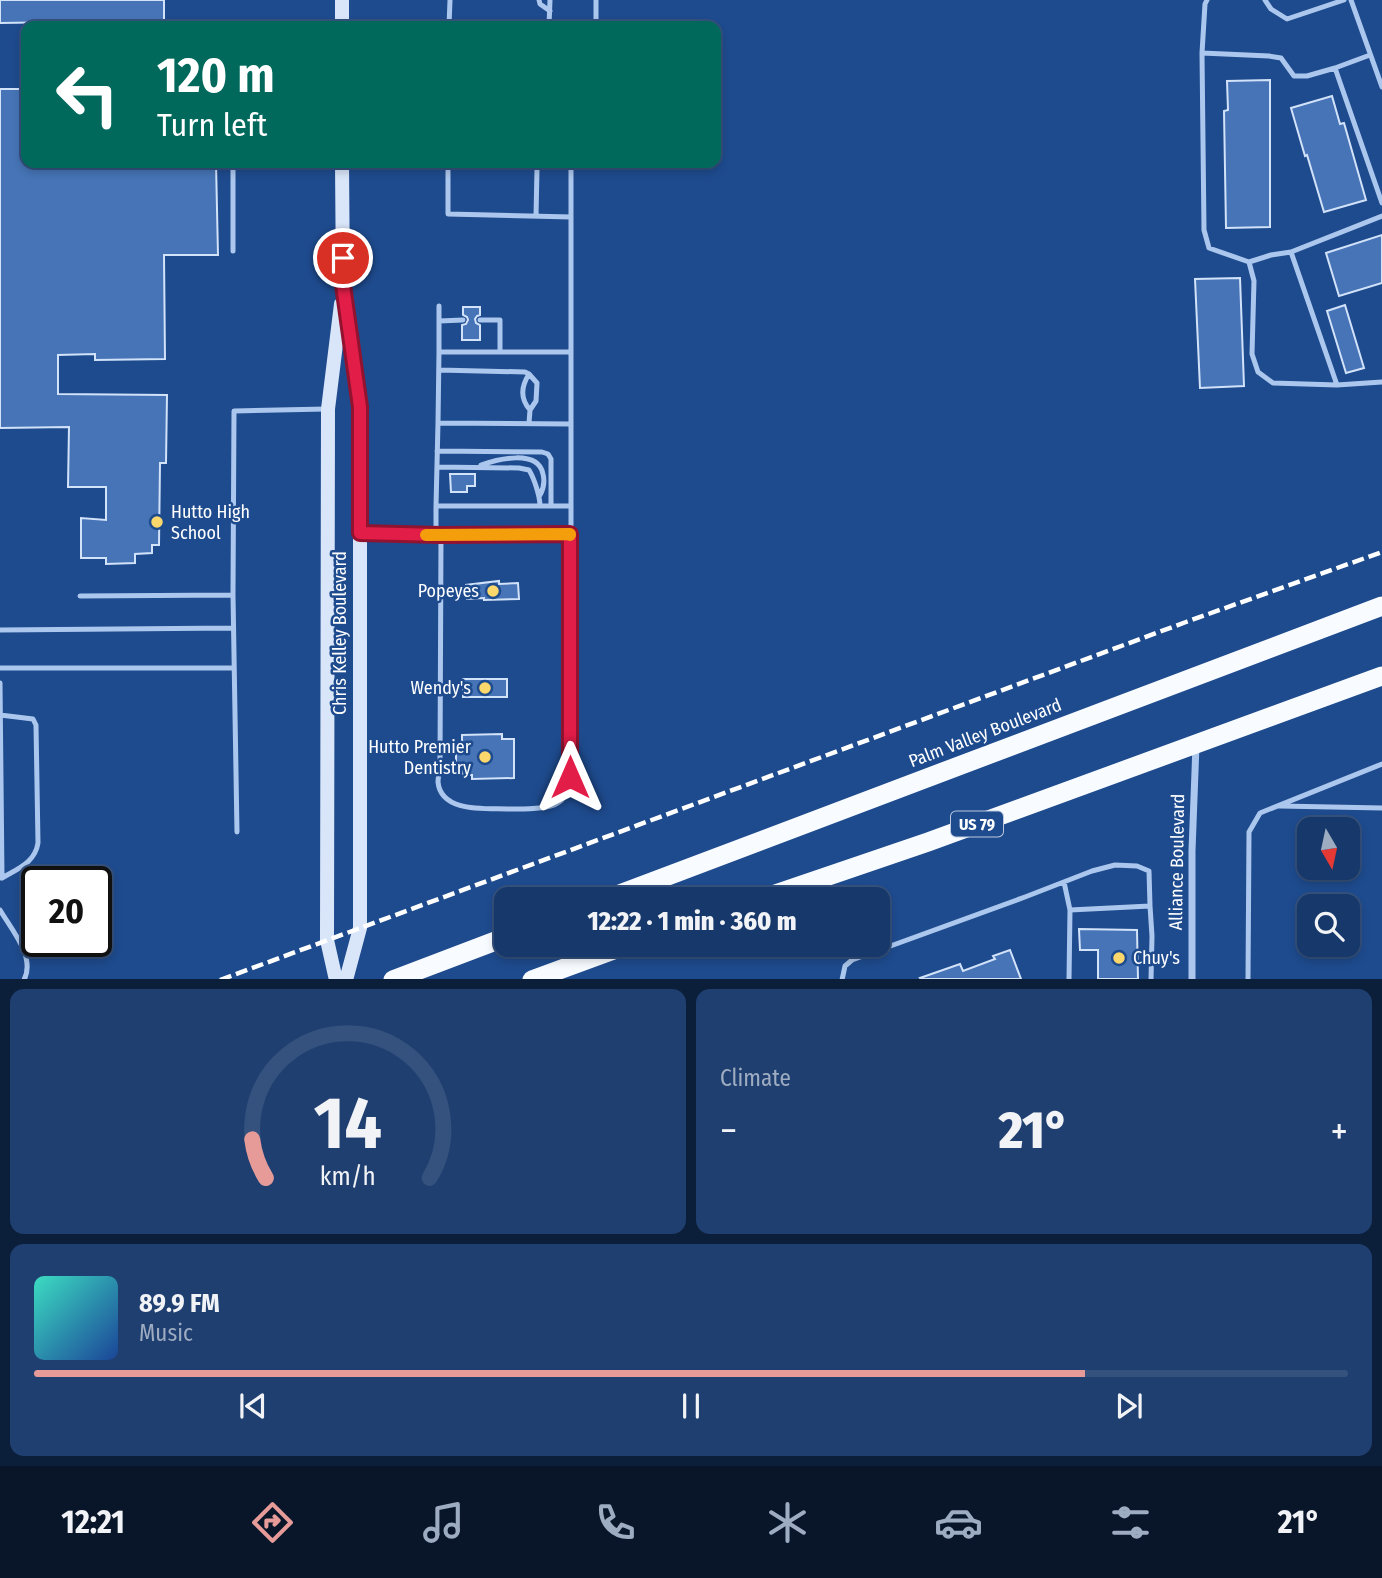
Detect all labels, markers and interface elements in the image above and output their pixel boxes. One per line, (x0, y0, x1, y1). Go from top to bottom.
text: 120 m (157, 46, 275, 105)
icon: left (42, 49, 133, 140)
text: Turn left (157, 106, 267, 144)
pin (313, 228, 373, 288)
icon: arrive (324, 239, 362, 277)
place label: Hutto High School (171, 501, 250, 544)
marker: Hutto High School (149, 514, 165, 530)
street label: Chris Kelley Boulevard (329, 551, 351, 715)
place label: Popeyes (418, 580, 479, 602)
marker: Popeyes (485, 583, 501, 599)
place label: Wendy's (411, 677, 471, 699)
marker: Wendy's (477, 680, 493, 696)
street label: Palm Valley Boulevard (906, 694, 1064, 772)
place label: Hutto Premier Dentistry (368, 736, 472, 779)
position arrow (533, 740, 607, 814)
marker: Hutto Premier Dentistry (477, 749, 493, 765)
street label: Alliance Boulevard (1165, 794, 1189, 930)
road number: US 79 (951, 811, 1003, 836)
north arrow (1297, 817, 1360, 880)
map controls (1297, 817, 1360, 957)
speed limit sign: 20 (21, 866, 112, 957)
button: search (1297, 894, 1360, 957)
text: 12:22 · 1 min · 360 m (587, 906, 797, 937)
place label: Chuy's (1133, 947, 1180, 969)
marker: Chuy's (1111, 950, 1127, 966)
text: Climate (720, 1064, 791, 1092)
text: 14 (314, 1080, 382, 1167)
text: 21° (999, 1099, 1069, 1162)
text: − (720, 1108, 737, 1154)
text: + (1331, 1108, 1348, 1154)
text: km/h (320, 1161, 376, 1191)
text: 89.9 FM (139, 1288, 220, 1319)
text: Music (139, 1319, 193, 1347)
icon: previous (234, 1387, 272, 1425)
icon: pause (672, 1387, 710, 1425)
icon: next (1110, 1387, 1148, 1425)
icon: directions (248, 1498, 297, 1547)
icon: music (419, 1498, 468, 1547)
icon: phone (591, 1498, 640, 1547)
icon: climate (763, 1498, 812, 1547)
icon: car (934, 1498, 983, 1547)
icon: filters (1106, 1498, 1155, 1547)
text: 12:21 (61, 1503, 125, 1541)
text: 21° (1278, 1503, 1321, 1541)

